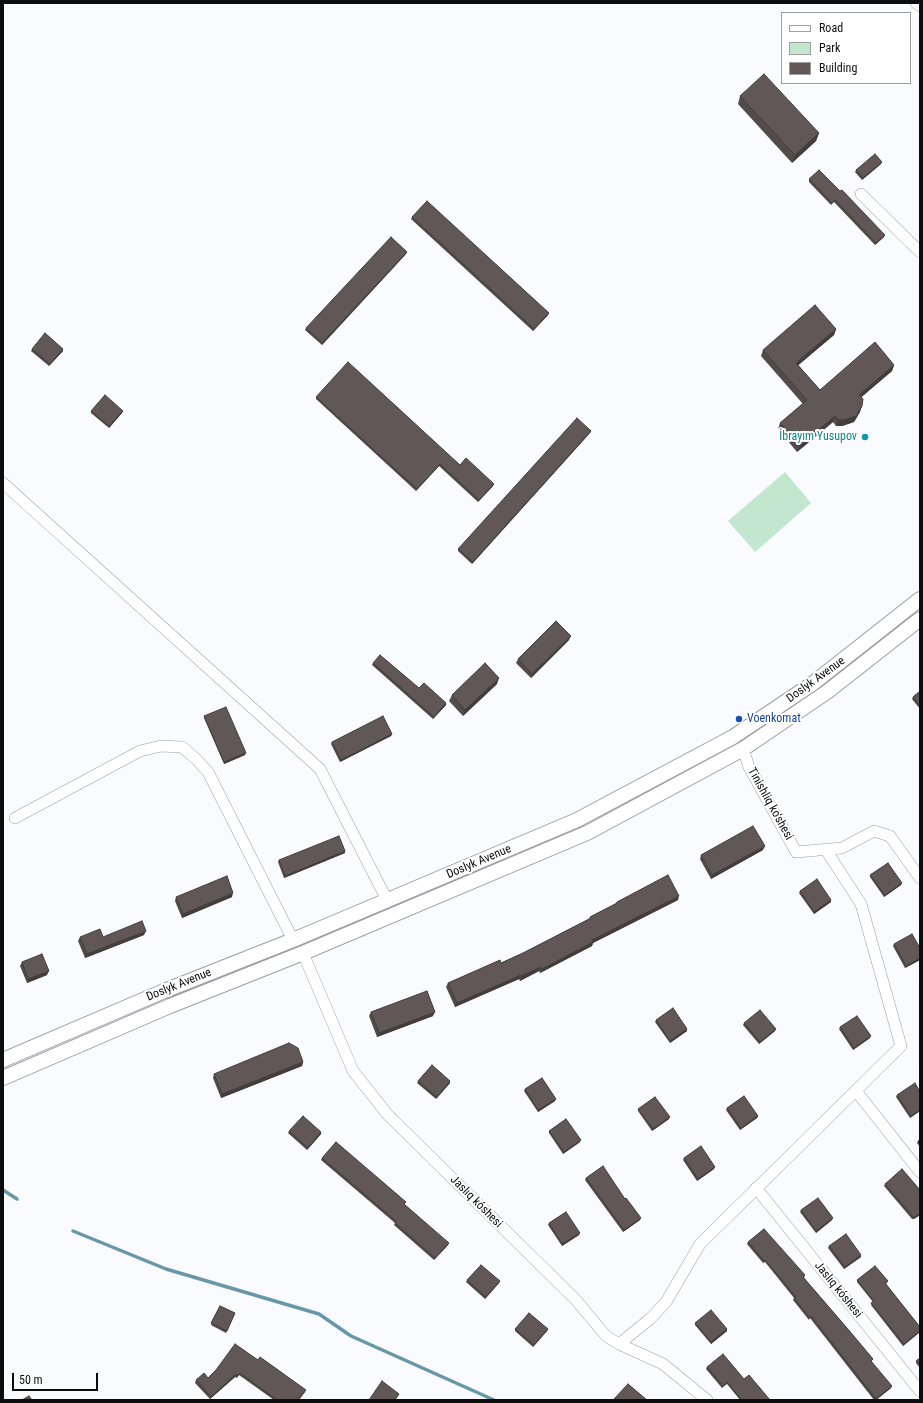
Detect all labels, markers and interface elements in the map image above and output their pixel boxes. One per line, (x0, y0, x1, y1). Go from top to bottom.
legend (781, 12, 911, 84)
text: Road (819, 21, 843, 35)
text: Park (819, 41, 840, 55)
text: Building (819, 61, 857, 75)
place label: İbrayım Yusupov (779, 430, 857, 444)
marker: İbrayım Yusupov (860, 432, 870, 442)
street label: Doslyk Avenue (784, 654, 848, 706)
place label: Voenkomat (747, 712, 801, 726)
marker: Voenkomat (734, 714, 744, 724)
street label: Tinishliq ko'shesi (744, 765, 796, 843)
street label: Doslyk Avenue (445, 842, 513, 882)
street label: Doslyk Avenue (144, 965, 214, 1005)
street label: Jaslıq kóshesi (447, 1173, 505, 1231)
street label: Jaslıq kóshesi (811, 1259, 865, 1321)
scale bar (14, 1365, 100, 1391)
text: 50 m (19, 1373, 43, 1387)

